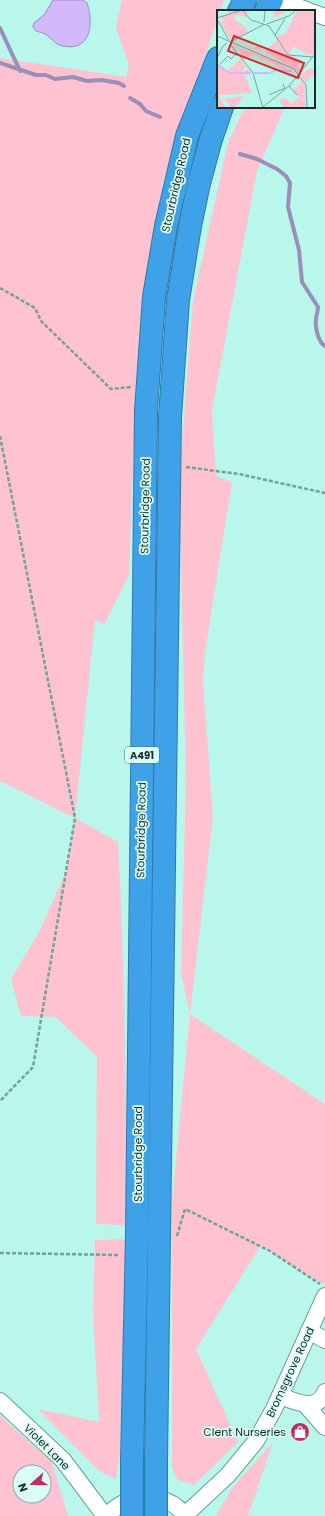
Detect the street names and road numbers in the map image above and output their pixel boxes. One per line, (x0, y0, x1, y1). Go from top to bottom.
street label: Stourbridge Road (157, 136, 195, 234)
street label: Stourbridge Road (136, 458, 154, 554)
road number: A491 (125, 747, 159, 763)
street label: Stourbridge Road (132, 782, 150, 878)
street label: Stourbridge Road (130, 1106, 146, 1202)
street label: Bromsgrove Road (262, 1324, 318, 1420)
street label: Violet Lane (20, 1420, 74, 1474)

